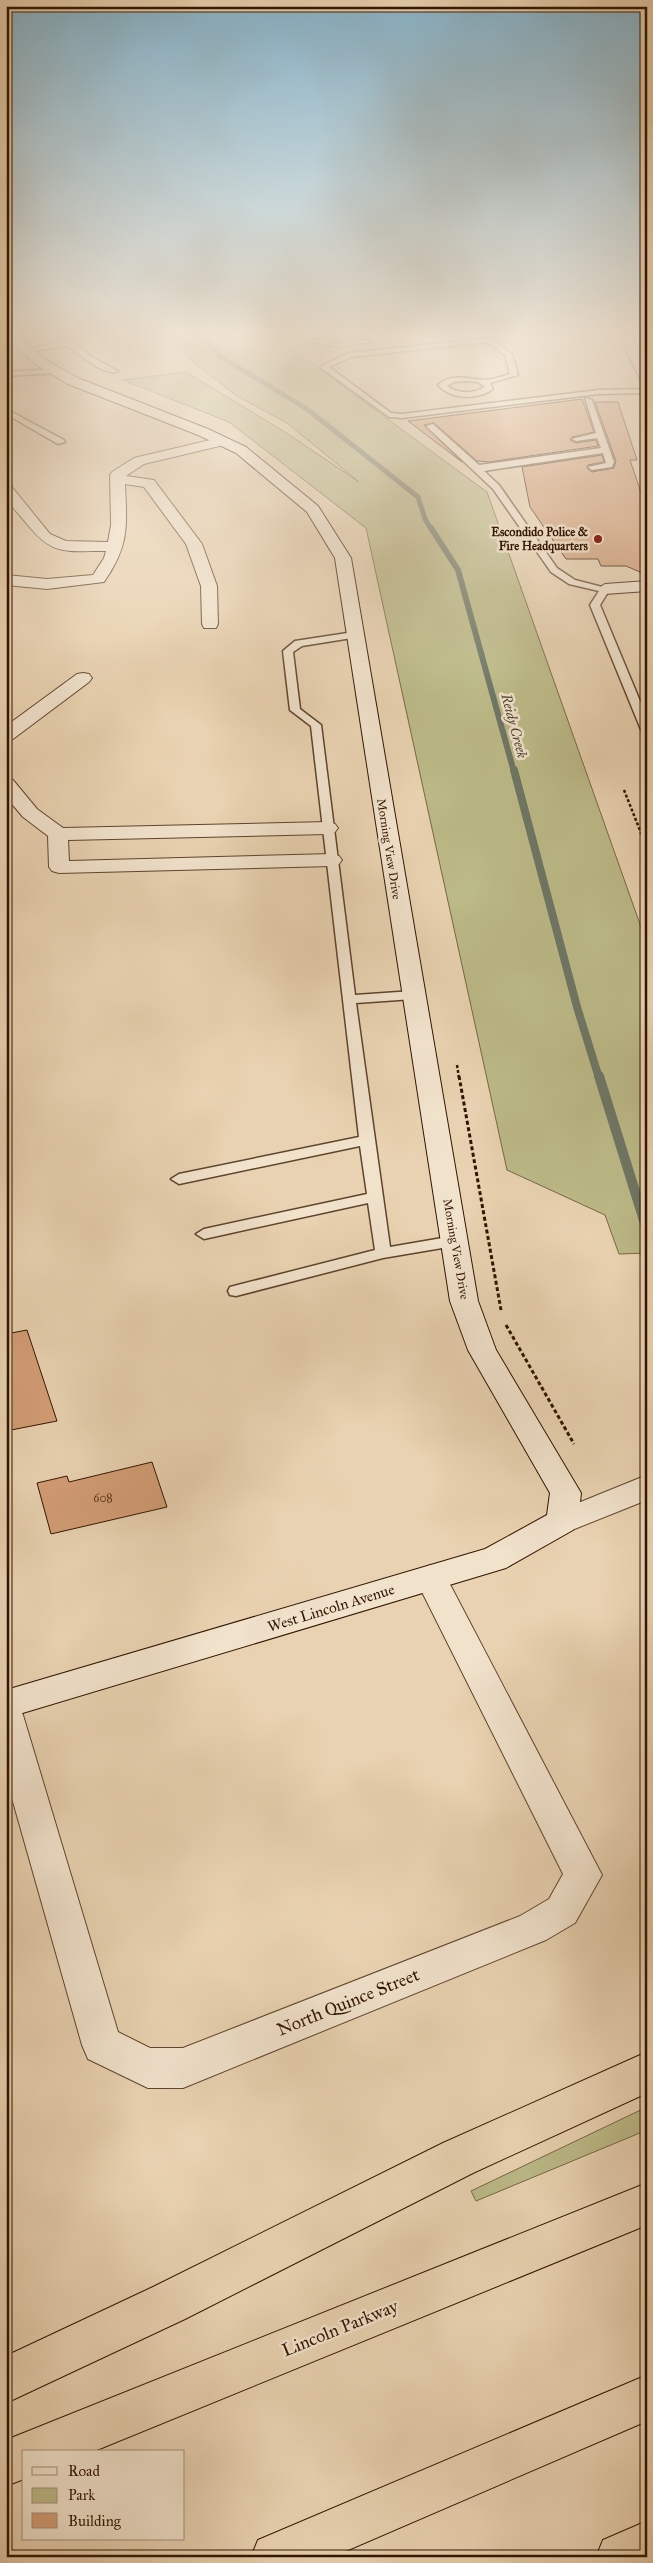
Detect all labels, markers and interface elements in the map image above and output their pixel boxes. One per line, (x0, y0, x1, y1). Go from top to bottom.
place label: Escondido Police & Fire Headquarters (491, 525, 589, 554)
marker: Escondido Police & Fire Headquarters (592, 533, 604, 545)
water label: Reidy Creek (497, 691, 531, 761)
street label: Morning View Drive (373, 798, 404, 901)
street label: Morning View Drive (439, 1198, 472, 1301)
house number: 608 (93, 1491, 113, 1505)
street label: West Lincoln Avenue (265, 1580, 397, 1636)
street label: North Quince Street (274, 1963, 423, 2041)
street label: Lincoln Parkway (279, 2295, 402, 2361)
legend (22, 2450, 185, 2540)
text: Road (68, 2462, 100, 2480)
text: Park (68, 2486, 95, 2504)
text: Building (68, 2512, 122, 2530)

